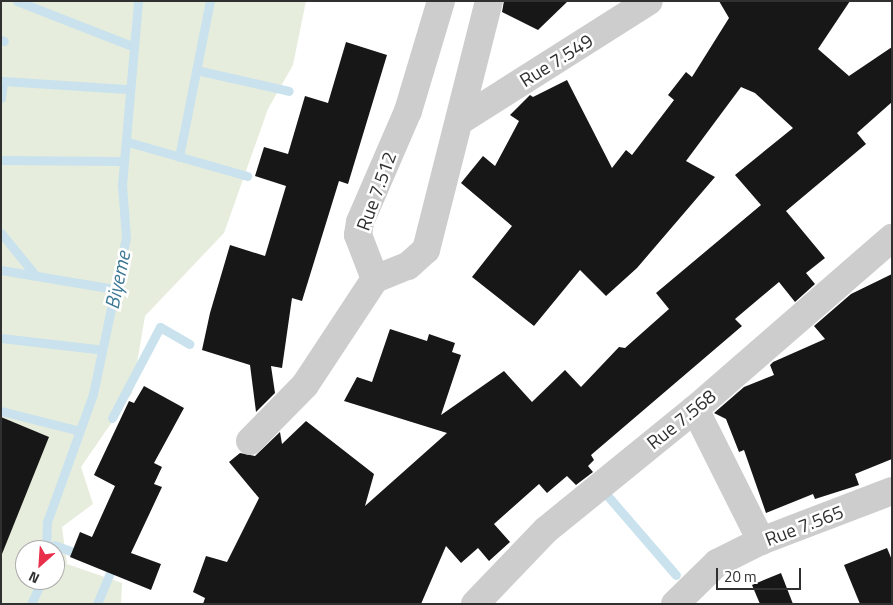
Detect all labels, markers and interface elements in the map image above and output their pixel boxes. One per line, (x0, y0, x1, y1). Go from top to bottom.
street label: Rue 7.549 (515, 29, 597, 91)
street label: Rue 7.512 (351, 148, 401, 234)
water label: Biyeme (99, 249, 135, 311)
street label: Rue 7.568 (642, 384, 720, 454)
street label: Rue 7.565 (762, 500, 846, 550)
north arrow (15, 540, 65, 590)
scale bar (718, 558, 803, 590)
text: 20 m (724, 565, 757, 588)
text: N (25, 566, 43, 590)

